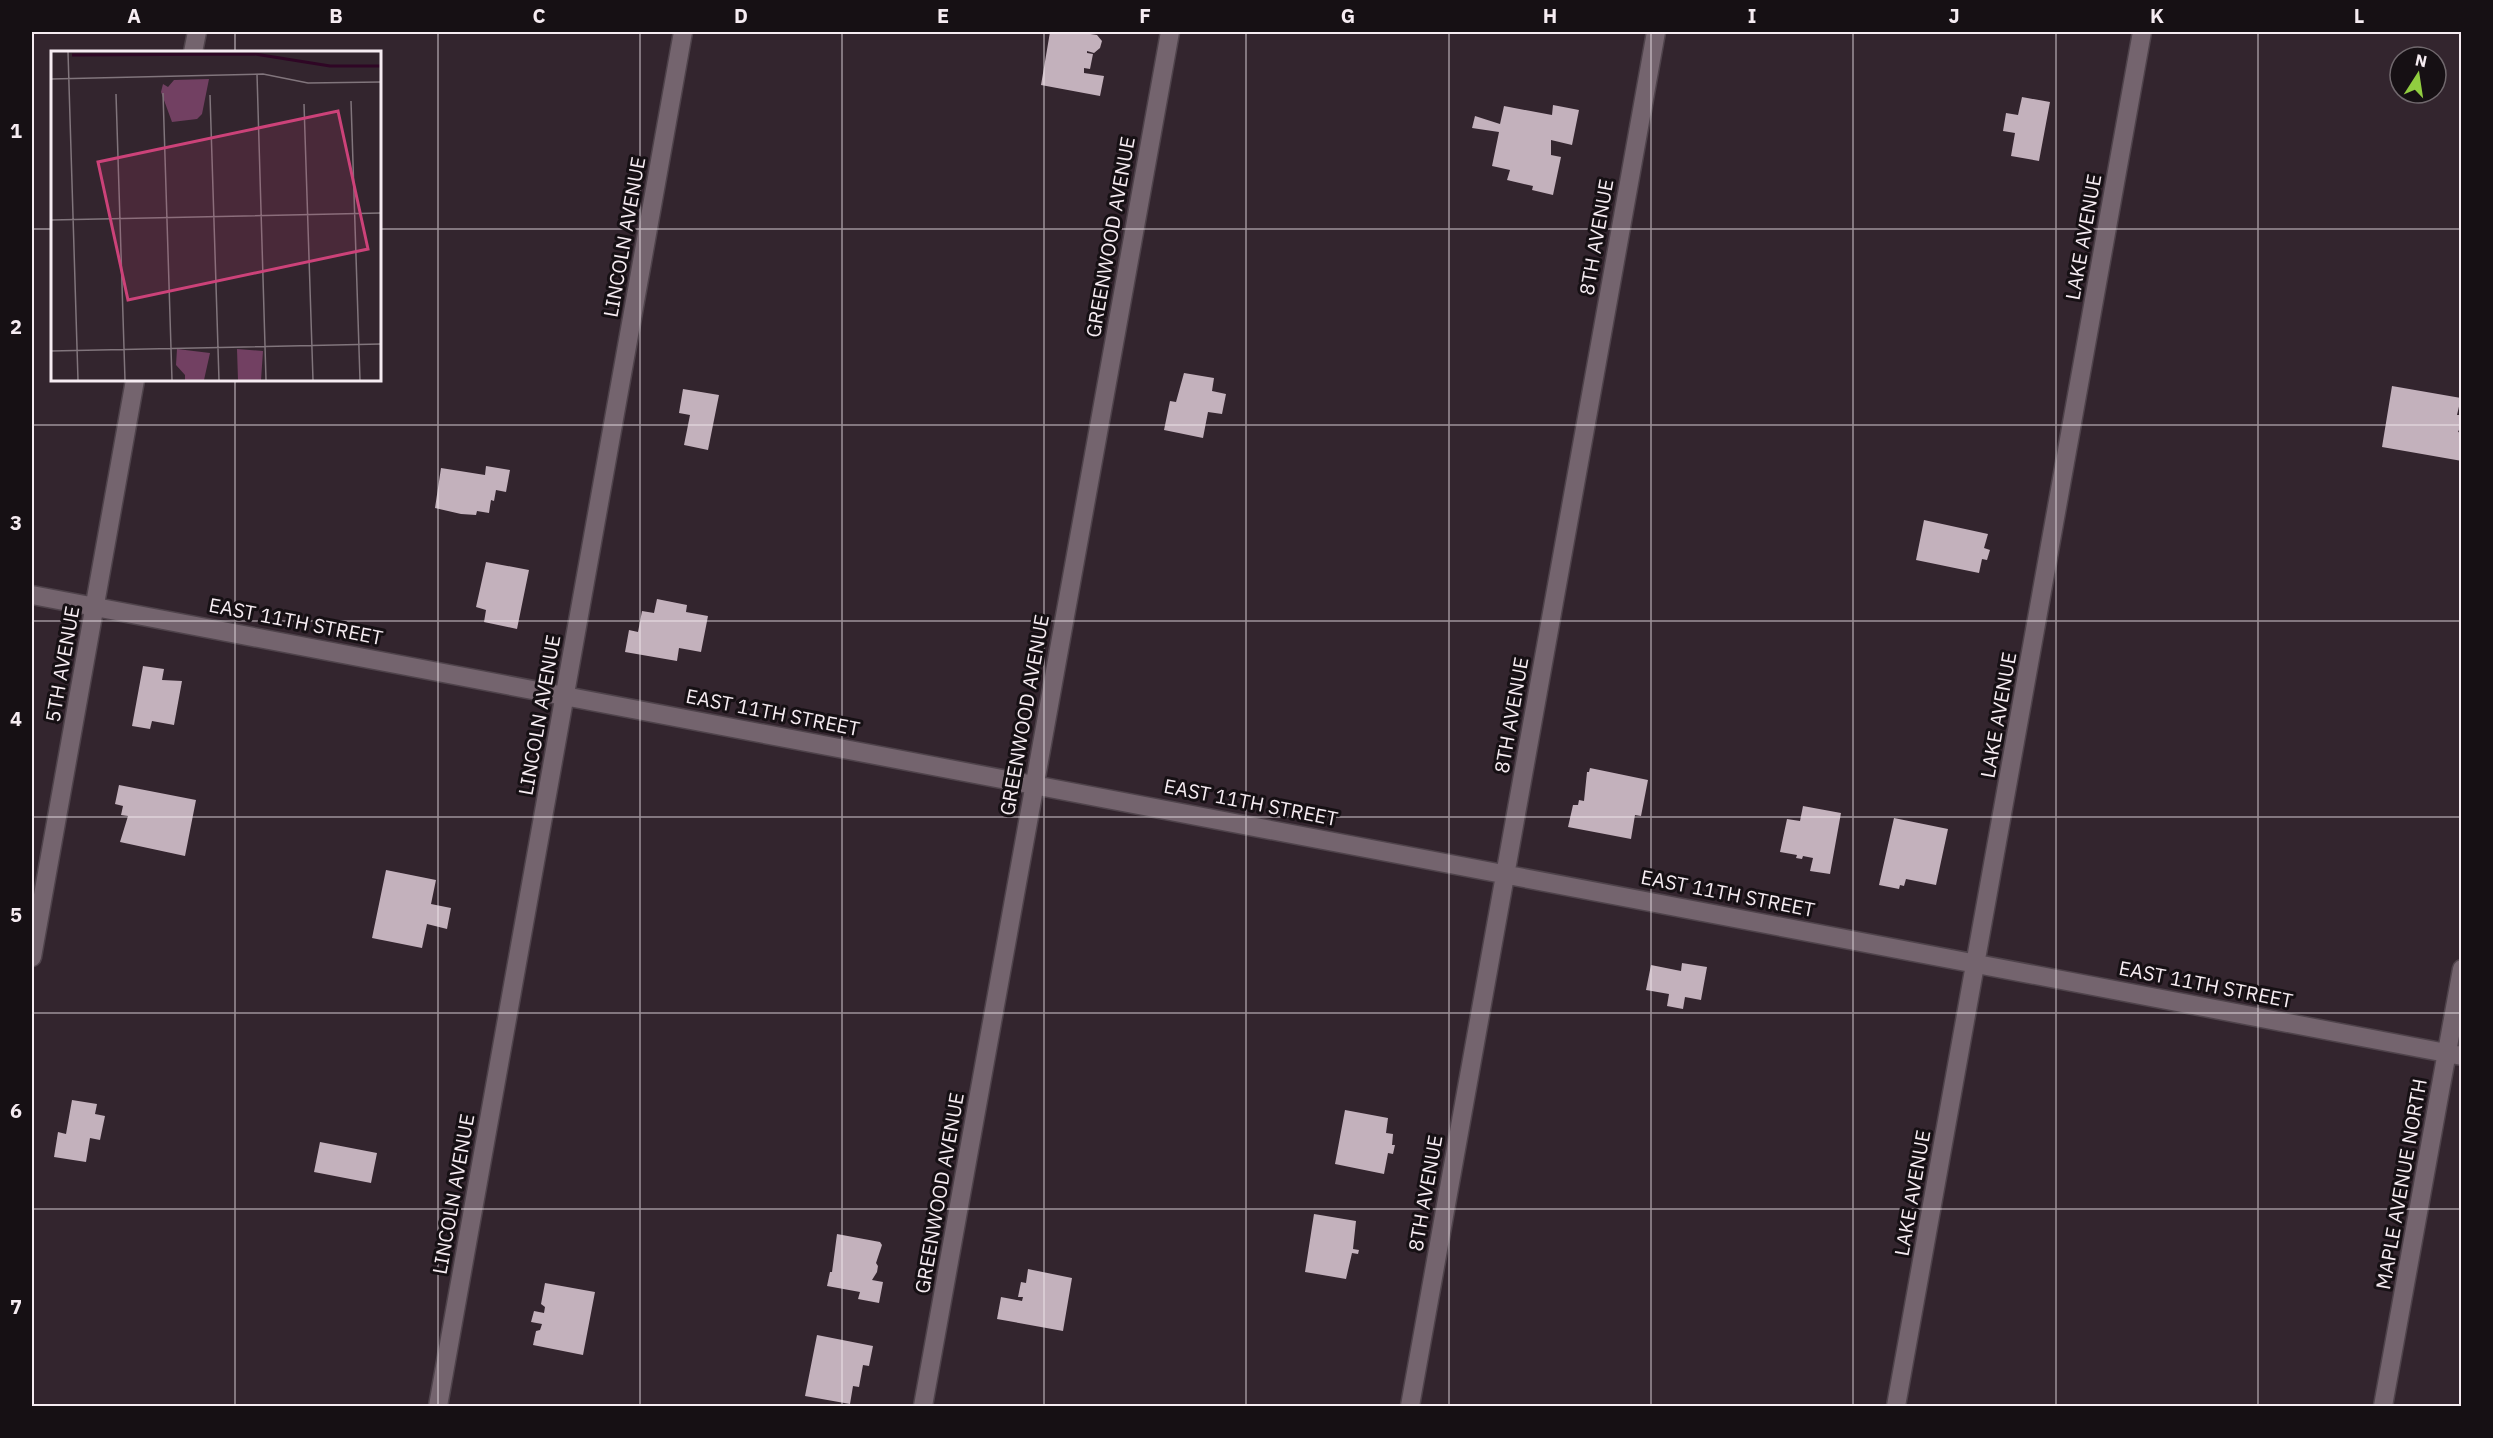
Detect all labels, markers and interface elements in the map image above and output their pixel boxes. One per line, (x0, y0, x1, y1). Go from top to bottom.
text: A (127, 2, 141, 29)
text: B (329, 2, 343, 29)
text: C (532, 2, 546, 29)
text: D (734, 2, 748, 29)
text: E (937, 2, 949, 29)
text: F (1139, 2, 1151, 29)
text: G (1341, 2, 1355, 29)
text: H (1543, 2, 1557, 29)
text: I (1748, 2, 1756, 29)
text: J (1948, 2, 1960, 29)
text: K (2150, 2, 2164, 29)
text: L (2354, 2, 2364, 29)
north arrow (2388, 45, 2448, 105)
text: N (2413, 49, 2429, 71)
inset map (51, 51, 381, 381)
text: 1 (10, 117, 22, 144)
street label: GREENWOOD AVENUE (1079, 134, 1141, 340)
street label: LINCOLN AVENUE (597, 155, 651, 319)
street label: LAKE AVENUE (2059, 172, 2107, 302)
street label: 8TH AVENUE (1573, 177, 1619, 297)
text: 2 (10, 313, 22, 340)
text: 3 (10, 509, 22, 536)
street label: EAST 11TH STREET (207, 591, 385, 651)
street label: 5TH AVENUE (39, 604, 85, 724)
street label: GREENWOOD AVENUE (993, 612, 1055, 818)
street label: LINCOLN AVENUE (512, 633, 566, 797)
street label: LAKE AVENUE (1974, 650, 2022, 780)
street label: 8TH AVENUE (1488, 655, 1534, 775)
street label: EAST 11TH STREET (684, 682, 862, 742)
text: 4 (10, 705, 22, 732)
street label: EAST 11TH STREET (1162, 772, 1340, 832)
street label: EAST 11TH STREET (1639, 863, 1817, 923)
text: 5 (10, 901, 22, 928)
street label: EAST 11TH STREET (2117, 954, 2295, 1014)
street label: MAPLE AVENUE NORTH (2369, 1076, 2433, 1292)
street label: GREENWOOD AVENUE (908, 1090, 970, 1296)
text: 6 (10, 1097, 22, 1124)
street label: LINCOLN AVENUE (426, 1112, 480, 1276)
street label: LAKE AVENUE (1888, 1128, 1936, 1258)
street label: 8TH AVENUE (1402, 1133, 1448, 1253)
text: 7 (10, 1293, 22, 1320)

